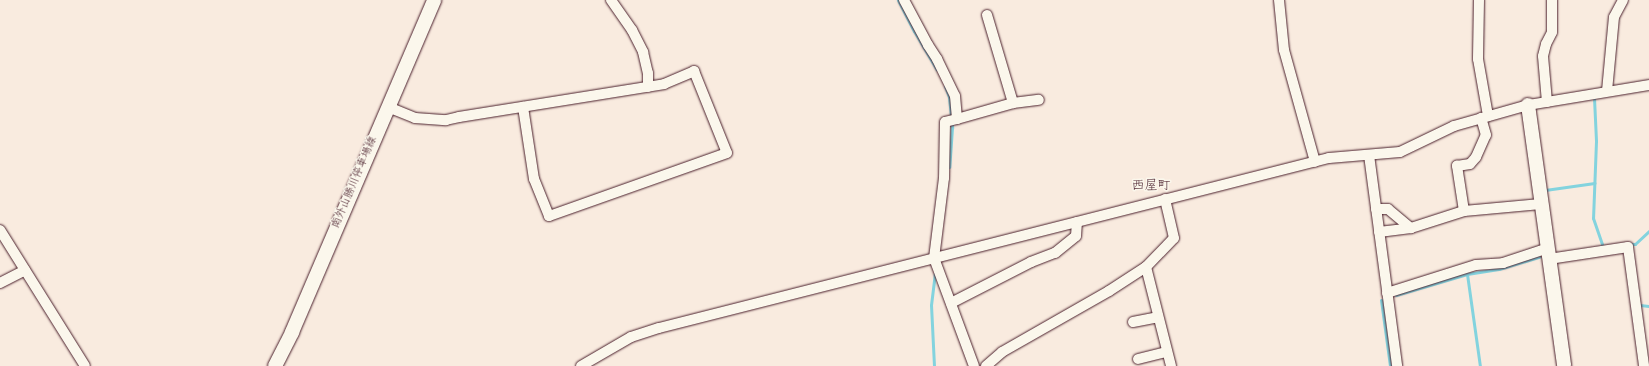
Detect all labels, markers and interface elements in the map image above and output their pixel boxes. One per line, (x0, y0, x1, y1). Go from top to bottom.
street label: 南外山勝川停車場線 (330, 135, 380, 231)
district label: 西屋町 (1132, 179, 1170, 195)

